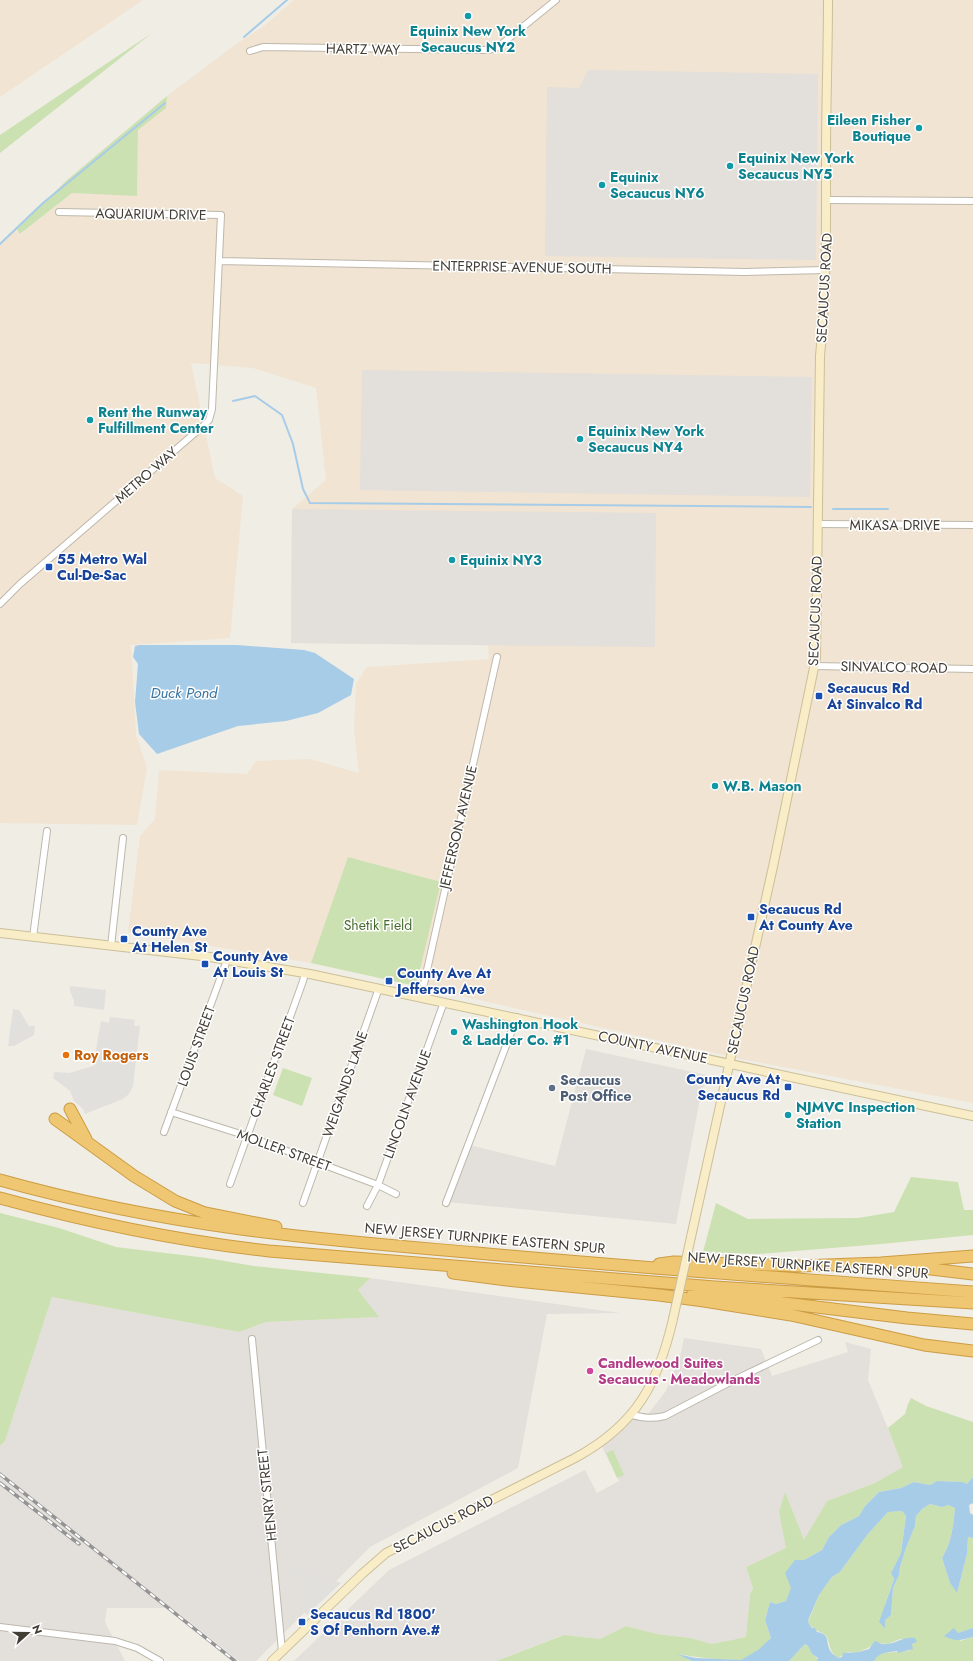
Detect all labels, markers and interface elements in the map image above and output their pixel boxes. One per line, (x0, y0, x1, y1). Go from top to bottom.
marker: Equinix New York Secaucus NY2 (463, 11, 473, 21)
place label: Equinix New York Secaucus NY2 (410, 21, 526, 57)
street label: HARTZ WAY (326, 38, 401, 60)
place label: Eileen Fisher Boutique (827, 110, 911, 146)
marker: Eileen Fisher Boutique (914, 123, 924, 133)
place label: Equinix New York Secaucus NY5 (738, 148, 854, 184)
marker: Equinix New York Secaucus NY5 (725, 161, 735, 171)
place label: Equinix Secaucus NY6 (610, 167, 705, 203)
marker: Equinix Secaucus NY6 (597, 180, 607, 190)
street label: AQUARIUM DRIVE (95, 203, 207, 225)
street label: SECAUCUS ROAD (811, 232, 837, 344)
street label: ENTERPRISE AVENUE SOUTH (432, 255, 612, 279)
place label: Rent the Runway Fulfillment Center (98, 402, 214, 438)
marker: Rent the Runway Fulfillment Center (85, 415, 95, 425)
place label: Equinix New York Secaucus NY4 (588, 421, 704, 457)
marker: Equinix New York Secaucus NY4 (575, 434, 585, 444)
street label: METRO WAY (110, 442, 182, 508)
street label: MIKASA DRIVE (850, 515, 940, 535)
place label: 55 Metro Wal Cul-De-Sac (57, 549, 147, 585)
place label: Equinix NY3 (460, 550, 542, 570)
marker: Equinix NY3 (447, 555, 457, 565)
street label: SECAUCUS ROAD (803, 556, 827, 666)
marker: 55 Metro Wal Cul-De-Sac (44, 562, 54, 572)
street label: SINVALCO ROAD (840, 656, 948, 678)
place label: Secaucus Rd At Sinvalco Rd (826, 678, 922, 714)
water label: Duck Pond (151, 682, 218, 704)
marker: Secaucus Rd At Sinvalco Rd (814, 691, 824, 701)
street label: JEFFERSON AVENUE (434, 763, 482, 893)
place label: W.B. Mason (723, 776, 802, 796)
marker: W.B. Mason (710, 781, 720, 791)
place label: Secaucus Rd At County Ave (758, 899, 853, 935)
marker: Secaucus Rd At County Ave (746, 912, 756, 922)
park label: Shetik Field (344, 915, 412, 935)
place label: County Ave At Helen St (131, 921, 208, 957)
marker: County Ave At Helen St (119, 934, 129, 944)
street label: SECAUCUS ROAD (722, 944, 764, 1056)
place label: County Ave At Louis St (212, 946, 288, 982)
marker: County Ave At Louis St (200, 959, 210, 969)
place label: County Ave At Jefferson Ave (394, 963, 491, 999)
marker: County Ave At Jefferson Ave (384, 976, 394, 986)
street label: LOUIS STREET (172, 1002, 220, 1089)
street label: CHARLES STREET (244, 1013, 300, 1120)
place label: Washington Hook & Ladder Co. #1 (462, 1014, 578, 1050)
street label: COUNTY AVENUE (596, 1026, 710, 1068)
marker: Washington Hook & Ladder Co. #1 (449, 1027, 459, 1037)
street label: WEIGANDS LANE (317, 1028, 373, 1140)
place label: Roy Rogers (74, 1045, 149, 1065)
street label: LINCOLN AVENUE (378, 1047, 436, 1161)
marker: Roy Rogers (61, 1050, 71, 1060)
place label: County Ave At Secaucus Rd (686, 1069, 781, 1105)
place label: Secaucus Post Office (560, 1070, 632, 1106)
marker: County Ave At Secaucus Rd (783, 1082, 793, 1092)
marker: Secaucus Post Office (547, 1083, 557, 1093)
place label: NJMVC Inspection Station (796, 1097, 915, 1133)
marker: NJMVC Inspection Station (783, 1110, 793, 1120)
street label: MOLLER STREET (234, 1124, 334, 1176)
street label: NEW JERSEY TURNPIKE EASTERN SPUR (364, 1218, 606, 1258)
street label: NEW JERSEY TURNPIKE EASTERN SPUR (687, 1247, 929, 1283)
place label: Candlewood Suites Secaucus - Meadowlands (598, 1353, 761, 1389)
marker: Candlewood Suites Secaucus - Meadowlands (585, 1366, 595, 1376)
street label: HENRY STREET (252, 1448, 282, 1542)
street label: SECAUCUS ROAD (389, 1490, 497, 1558)
place label: Secaucus Rd 1800' S Of Penhorn Ave.# (310, 1604, 440, 1640)
north arrow (8, 1613, 48, 1653)
marker: Secaucus Rd 1800' S Of Penhorn Ave.# (297, 1617, 307, 1627)
text: N (28, 1622, 46, 1636)

